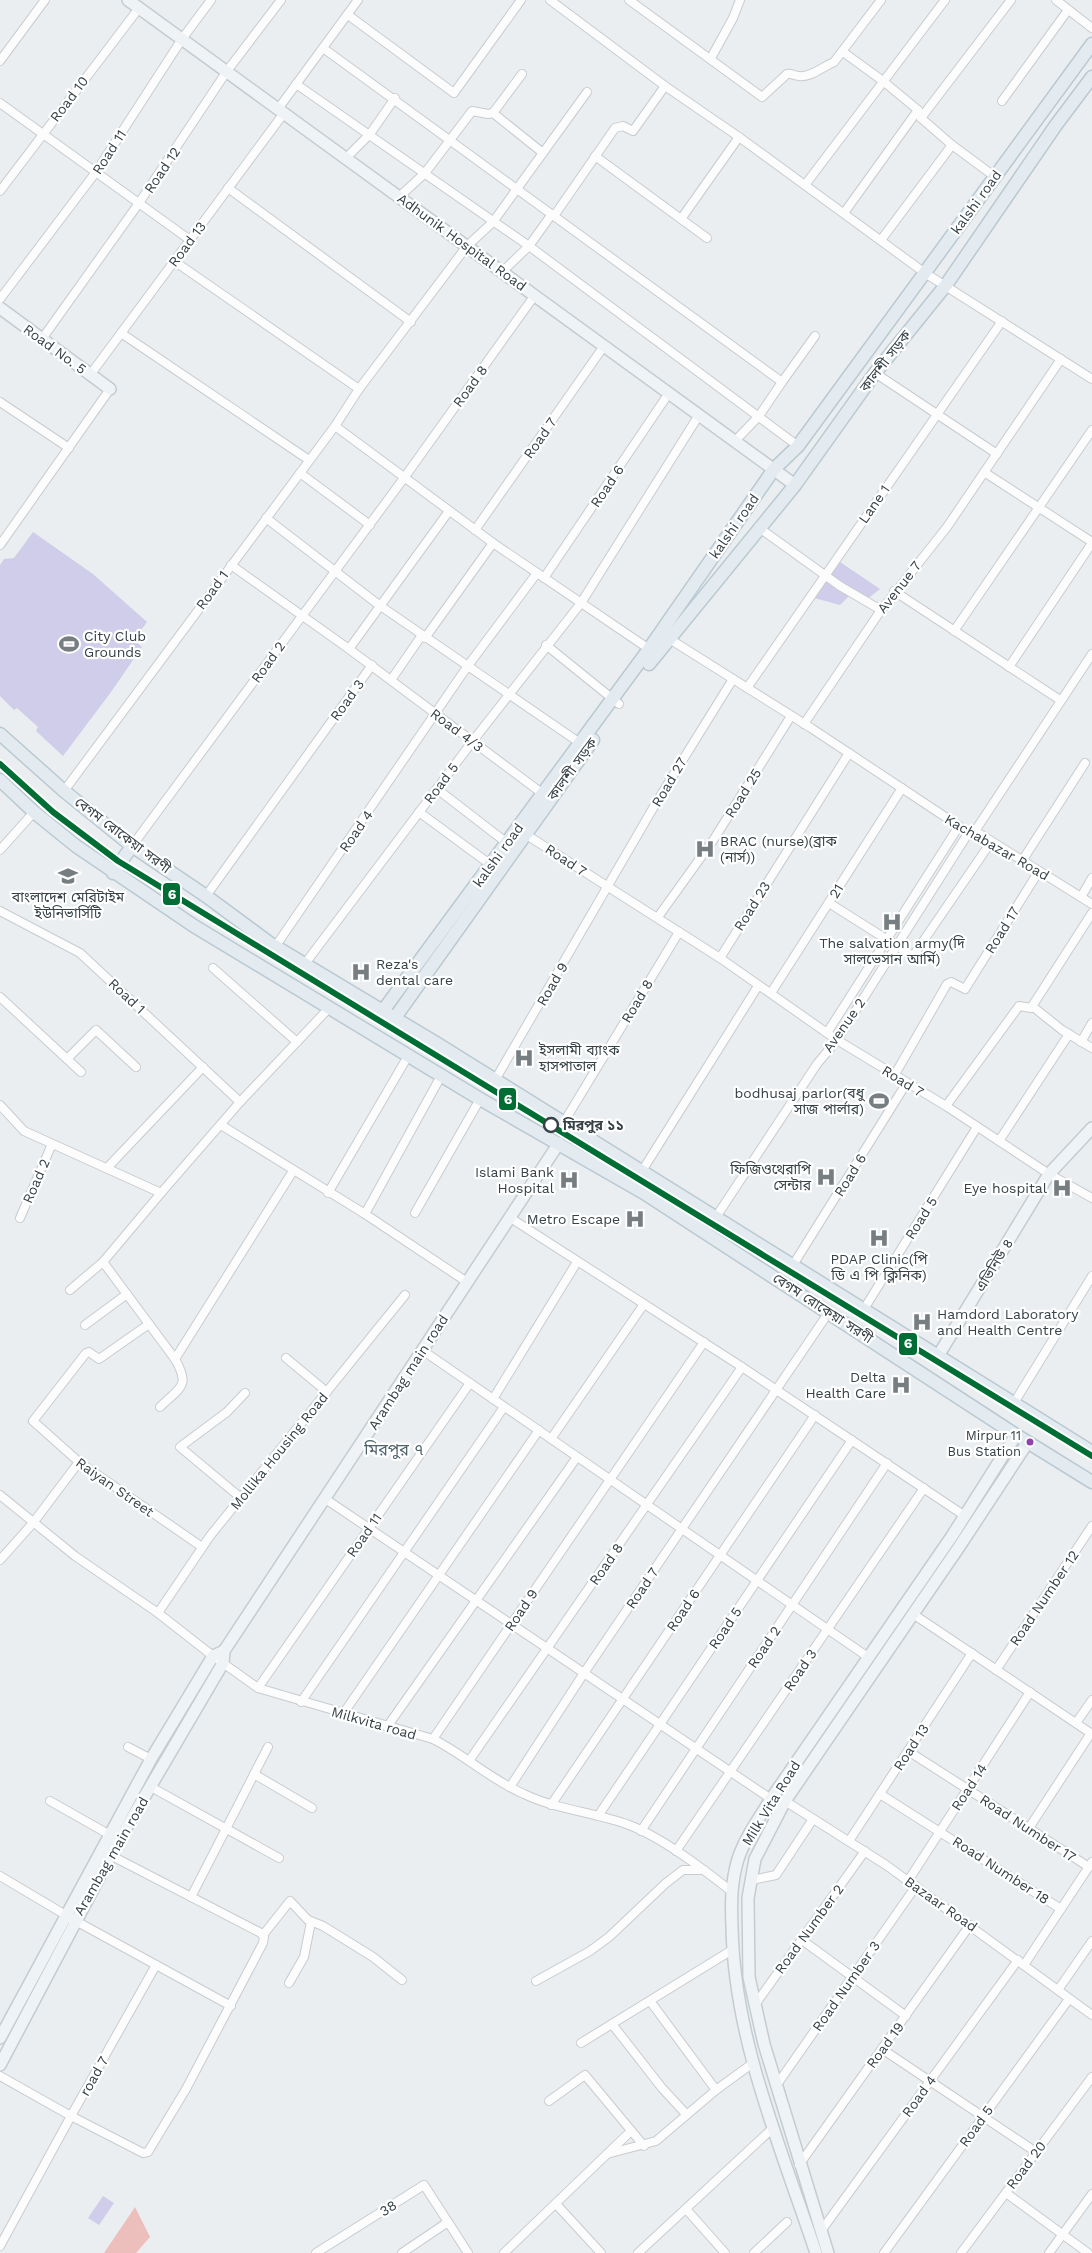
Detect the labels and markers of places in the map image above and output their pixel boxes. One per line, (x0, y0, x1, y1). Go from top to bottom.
place label: City Club Grounds (84, 628, 146, 660)
sports icon: City Club Grounds (58, 633, 80, 655)
place label: BRAC (nurse)(ব্রাক (নার্স)) (720, 833, 837, 865)
hospital icon: BRAC (nurse)(ব্রাক (নার্স)) (694, 838, 716, 860)
school or university icon: বাংলাদেশ মেরিটাইম ইউনিভার্সিটি (57, 865, 79, 887)
place label: বাংলাদেশ মেরিটাইম ইউনিভার্সিটি (11, 889, 125, 921)
hospital icon: The salvation army(দি সালভেসান আর্মি) (881, 911, 903, 933)
place label: The salvation army(দি সালভেসান আর্মি) (819, 935, 965, 967)
place label: Reza's dental care (376, 956, 453, 988)
hospital icon: Reza's dental care (350, 961, 372, 983)
place label: ইসলামী ব্যাংক হাসপাতাল (538, 1042, 620, 1074)
hospital icon: ইসলামী ব্যাংক হাসপাতাল (513, 1047, 535, 1069)
place label: bodhusaj parlor(বধু সাজ পার্লার) (735, 1085, 866, 1117)
sports icon: bodhusaj parlor(বধু সাজ পার্লার) (868, 1090, 890, 1112)
marker: মিরপুর ১১ (543, 1117, 559, 1133)
place label: মিরপুর ১১ (562, 1117, 624, 1134)
place label: ফিজিওথেরাপি সেন্টার (729, 1161, 812, 1193)
place label: Islami Bank Hospital (475, 1164, 555, 1196)
hospital icon: ফিজিওথেরাপি সেন্টার (815, 1166, 837, 1188)
hospital icon: Islami Bank Hospital (558, 1169, 580, 1191)
hospital icon: Eye hospital (1051, 1177, 1073, 1199)
place label: Eye hospital (963, 1180, 1048, 1196)
hospital icon: Metro Escape (624, 1208, 646, 1230)
place label: Metro Escape (527, 1211, 620, 1227)
hospital icon: PDAP Clinic(পি ডি এ পি ক্লিনিক) (868, 1227, 890, 1249)
place label: PDAP Clinic(পি ডি এ পি ক্লিনিক) (830, 1251, 928, 1283)
place label: Hamdord Laboratory and Health Centre (937, 1306, 1079, 1338)
hospital icon: Hamdord Laboratory and Health Centre (911, 1311, 933, 1333)
place label: Delta Health Care (805, 1369, 886, 1401)
hospital icon: Delta Health Care (890, 1374, 912, 1396)
place label: Mirpur 11 Bus Station (948, 1428, 1021, 1459)
marker: Mirpur 11 Bus Station (1025, 1437, 1035, 1447)

